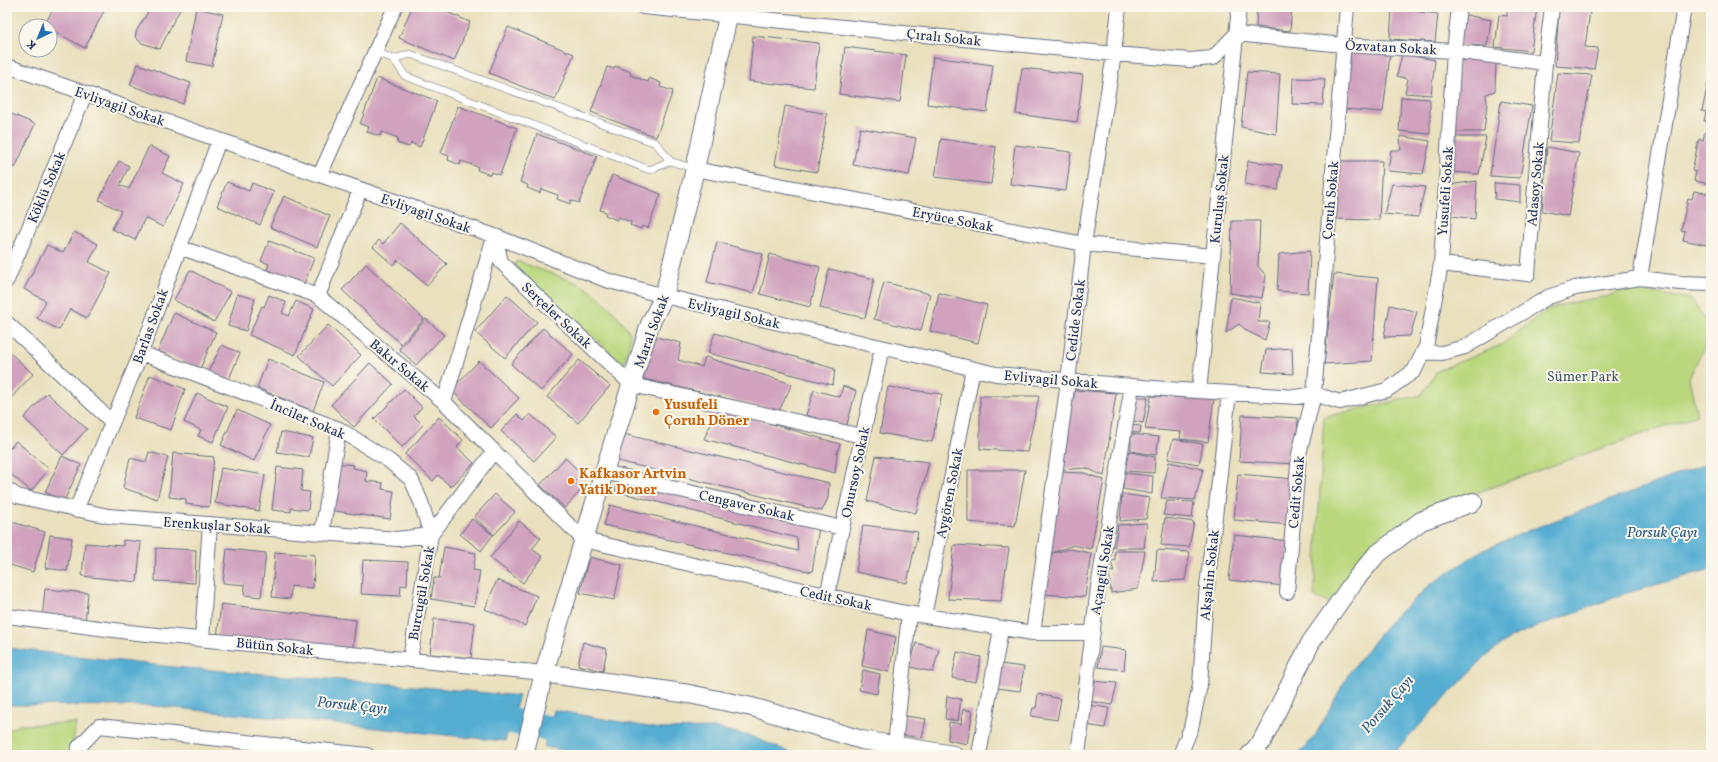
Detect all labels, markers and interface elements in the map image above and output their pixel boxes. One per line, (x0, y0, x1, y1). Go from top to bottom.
north arrow (18, 18, 58, 58)
street label: Çıralı Sokak (906, 25, 982, 52)
text: K (24, 36, 40, 52)
street label: Özvatan Sokak (1345, 37, 1438, 60)
street label: Evliyagil Sokak (72, 83, 168, 132)
street label: Adasoy Sokak (1523, 141, 1550, 227)
street label: Yusufeli Sokak (1434, 145, 1459, 237)
street label: Köklü Sokak (24, 149, 71, 226)
street label: Kuruluş Sokak (1206, 153, 1235, 245)
street label: Çoruh Sokak (1319, 160, 1344, 240)
street label: Evliyagil Sokak (378, 190, 474, 239)
street label: Eryüce Sokak (910, 203, 995, 238)
street label: Serçeler Sokak (517, 278, 596, 354)
street label: Cedide Sokak (1062, 278, 1091, 362)
street label: Barlas Sokak (129, 286, 174, 367)
street label: Maral Sokak (630, 292, 675, 371)
street label: Evliyagil Sokak (686, 295, 782, 334)
street label: Bakır Sokak (365, 335, 434, 397)
street label: Evliyagil Sokak (1003, 367, 1099, 394)
park label: Sümer Park (1547, 368, 1619, 387)
street label: İnciler Sokak (267, 396, 349, 445)
place label: Yusufeli Çoruh Döner (664, 396, 749, 431)
marker: Yusufeli Çoruh Döner (651, 407, 661, 417)
street label: Onursoy Sokak (838, 425, 875, 520)
street label: Aygören Sokak (932, 446, 969, 540)
street label: Cedit Sokak (1285, 455, 1310, 529)
place label: Kafkasor Artvin Yatik Doner (579, 465, 686, 500)
marker: Kafkasor Artvin Yatik Doner (566, 476, 576, 486)
street label: Cengaver Sokak (697, 486, 797, 527)
street label: Erenkuşlar Sokak (162, 513, 272, 540)
water label: Porsuk Çayı (1627, 523, 1698, 544)
street label: Açangül Sokak (1087, 524, 1120, 616)
street label: Akşahin Sokak (1196, 528, 1225, 622)
street label: Burcugül Sokak (405, 544, 440, 642)
street label: Cedit Sokak (798, 583, 874, 616)
street label: Bütün Sokak (235, 634, 315, 661)
water label: Porsuk Çayı (1357, 671, 1419, 738)
water label: Porsuk Çayı (316, 692, 388, 721)

